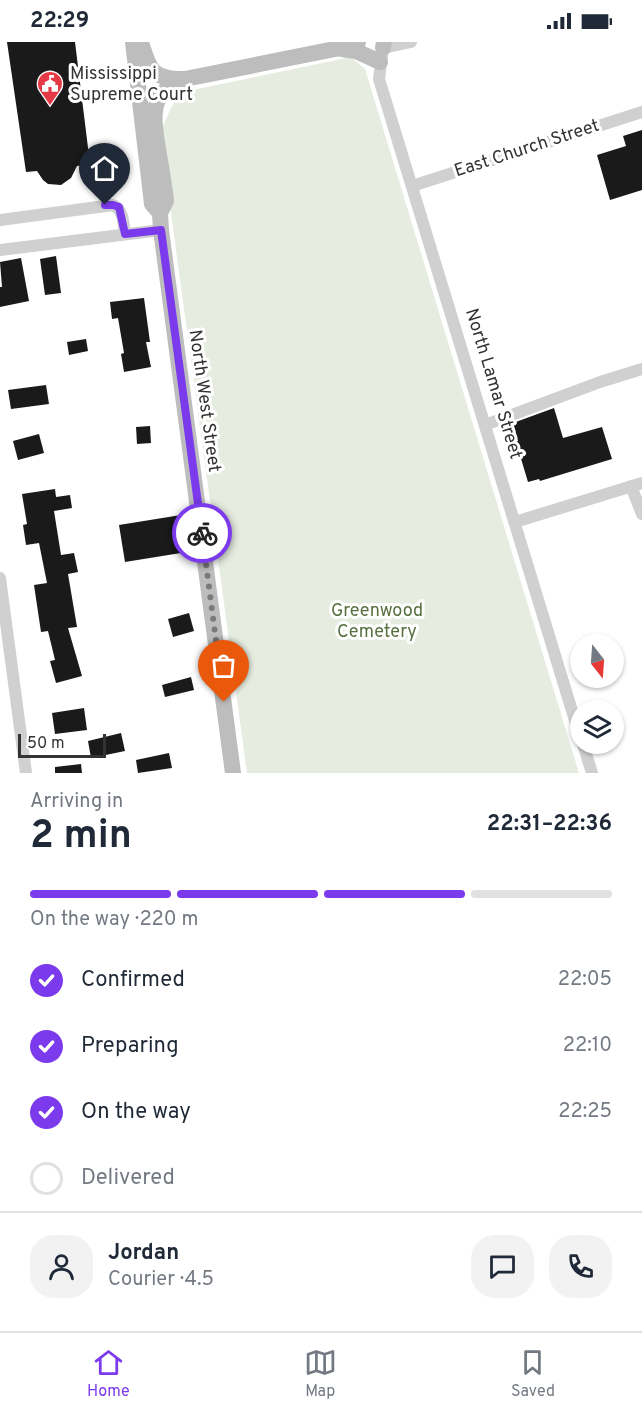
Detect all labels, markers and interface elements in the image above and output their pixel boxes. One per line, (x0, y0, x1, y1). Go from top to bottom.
text: 22:29 (30, 8, 89, 35)
place label: Mississippi Supreme Court (70, 63, 193, 107)
public building icon: Mississippi Supreme Court (35, 69, 65, 107)
street label: East Church Street (452, 115, 602, 183)
pin (79, 143, 130, 205)
icon: home (88, 152, 121, 185)
street label: North Lamar Street (459, 306, 527, 462)
street label: North West Street (183, 328, 225, 474)
courier (172, 503, 232, 563)
icon: bike (186, 517, 219, 550)
park label: Greenwood Cemetery (331, 600, 423, 644)
north arrow (570, 634, 624, 688)
map controls (570, 634, 624, 754)
pin (198, 640, 249, 702)
icon: bag (207, 649, 240, 682)
button: layers (570, 700, 624, 754)
scale bar (18, 731, 106, 758)
text: 50 m (27, 734, 65, 754)
text: Arriving in (30, 789, 123, 815)
text: 22:31–22:36 (487, 811, 612, 838)
text: 2 min (30, 813, 132, 862)
text: On the way · 220 m (30, 907, 198, 933)
icon: check (30, 964, 63, 997)
text: Confirmed (81, 967, 185, 994)
text: 22:05 (558, 967, 612, 993)
icon: check (30, 1030, 63, 1063)
text: Preparing (81, 1033, 179, 1060)
text: 22:10 (563, 1033, 612, 1059)
icon: check (30, 1096, 63, 1129)
text: On the way (81, 1099, 191, 1126)
text: 22:25 (558, 1099, 612, 1125)
text: Delivered (81, 1165, 175, 1192)
button: person (30, 1235, 93, 1298)
button: chat (471, 1235, 534, 1298)
button: phone (549, 1235, 612, 1298)
text: Jordan (108, 1240, 179, 1267)
text: Courier · 4.5 (108, 1267, 214, 1293)
tab: Home (87, 1346, 130, 1402)
tab: Map (304, 1346, 337, 1402)
tab: Saved (511, 1346, 555, 1402)

